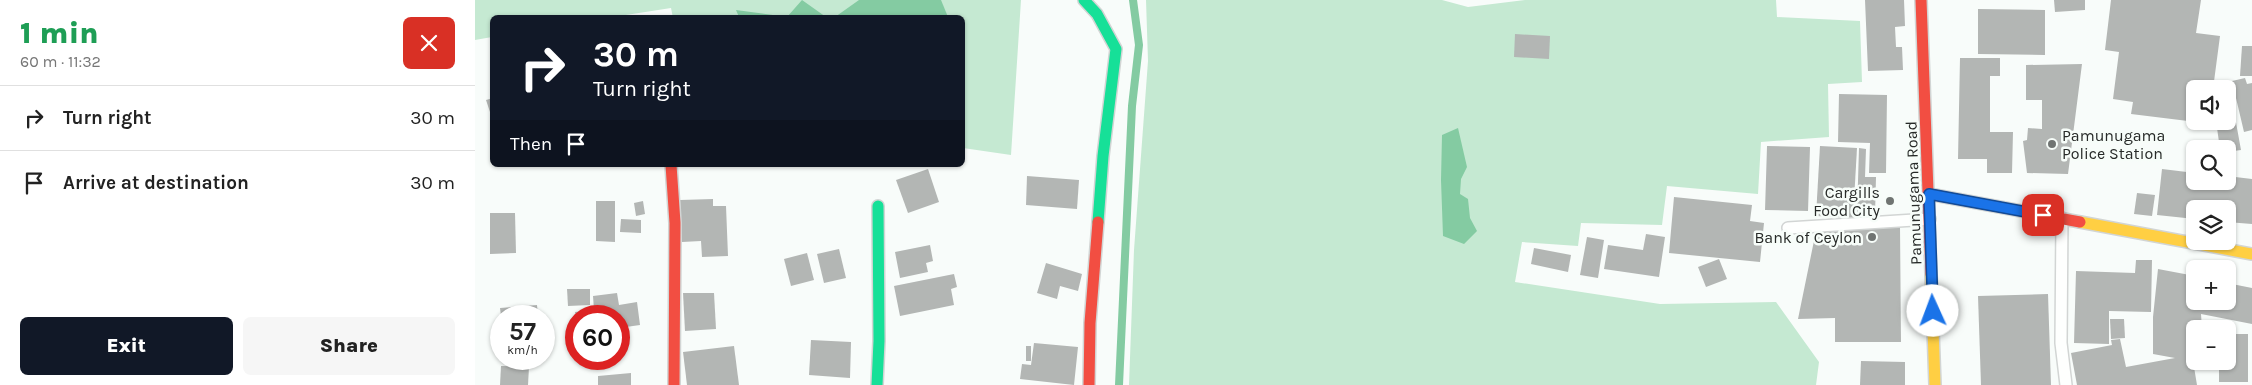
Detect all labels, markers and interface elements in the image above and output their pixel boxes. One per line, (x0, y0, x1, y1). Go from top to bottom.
text: 1 min (20, 15, 99, 51)
button: close (403, 17, 455, 69)
text: 30 m (593, 34, 679, 75)
icon: right (510, 35, 575, 100)
text: 60 m · 11:32 (20, 52, 101, 71)
text: Turn right (593, 76, 691, 102)
map controls (2186, 80, 2236, 370)
button: sound (2186, 80, 2236, 130)
icon: right (20, 104, 48, 132)
text: Turn right (63, 107, 152, 129)
text: 30 m (410, 107, 455, 129)
street label: Pamunugama Road (1901, 121, 1926, 265)
place label: Pamunugama Police Station (2062, 126, 2165, 163)
icon: arrive (562, 130, 590, 158)
text: Then (510, 133, 552, 155)
marker: Pamunugama Police Station (2046, 138, 2058, 150)
button: search (2186, 140, 2236, 190)
icon: arrive (20, 169, 48, 197)
text: Arrive at destination (63, 172, 249, 194)
text: 30 m (410, 172, 455, 194)
place label: Cargills Food City (1813, 183, 1881, 220)
pin (2022, 194, 2064, 236)
marker: Cargills Food City (1884, 195, 1896, 207)
button: layers (2186, 200, 2236, 250)
icon: arrive (2029, 201, 2057, 229)
place label: Bank of Ceylon (1754, 228, 1862, 247)
marker: Bank of Ceylon (1866, 231, 1878, 243)
button: + (2186, 260, 2236, 310)
position arrow (1906, 284, 1958, 336)
speed limit sign: 60 (565, 305, 630, 370)
button: Exit (20, 317, 233, 375)
button: Share (243, 317, 455, 375)
text: 57 (509, 317, 536, 346)
button: − (2186, 320, 2236, 370)
text: km/h (507, 343, 538, 357)

